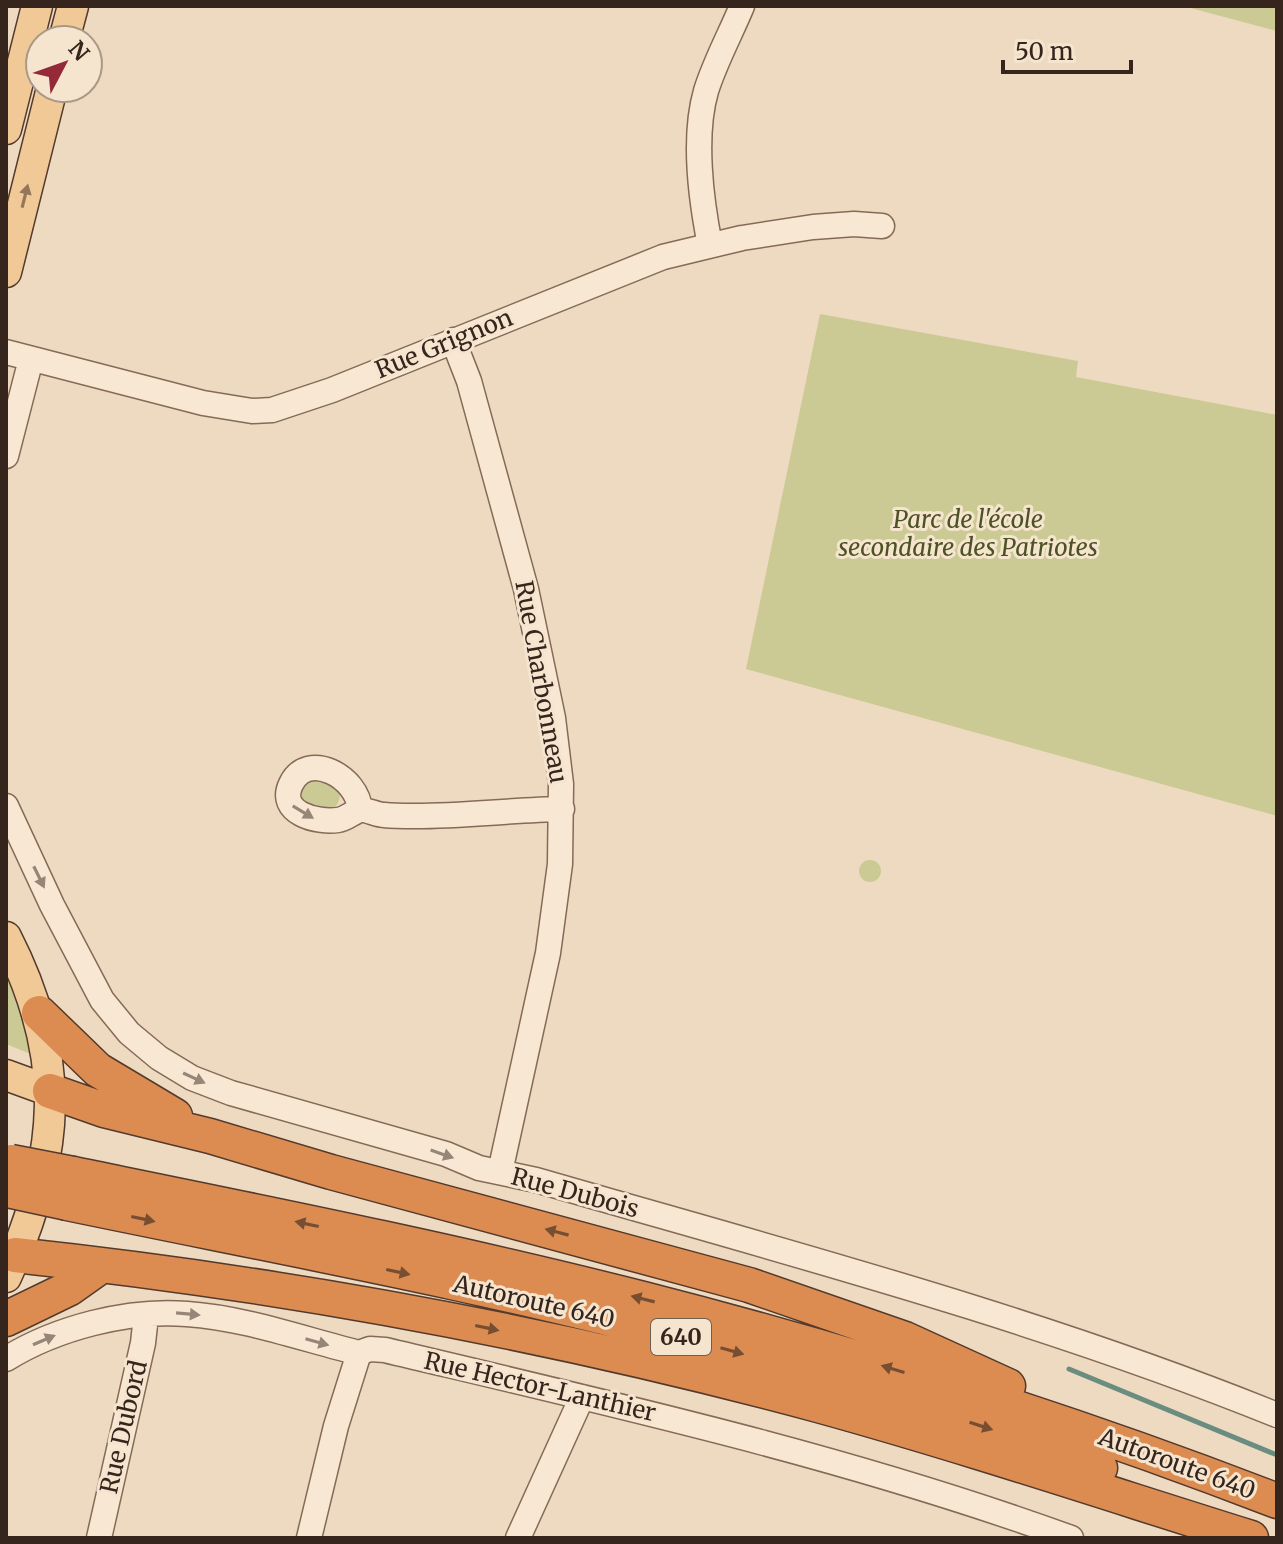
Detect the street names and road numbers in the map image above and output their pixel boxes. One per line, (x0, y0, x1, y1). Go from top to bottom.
street label: Rue Grignon (371, 302, 517, 385)
street label: Rue Charbonneau (508, 578, 575, 786)
street label: Rue Dubois (508, 1161, 642, 1224)
street label: Autoroute 640 (450, 1268, 618, 1335)
road number: 640 (651, 1319, 711, 1355)
street label: Rue Hector-Lanthier (421, 1345, 659, 1428)
street label: Rue Dubord (93, 1357, 154, 1497)
street label: Autoroute 640 (1094, 1420, 1260, 1506)

